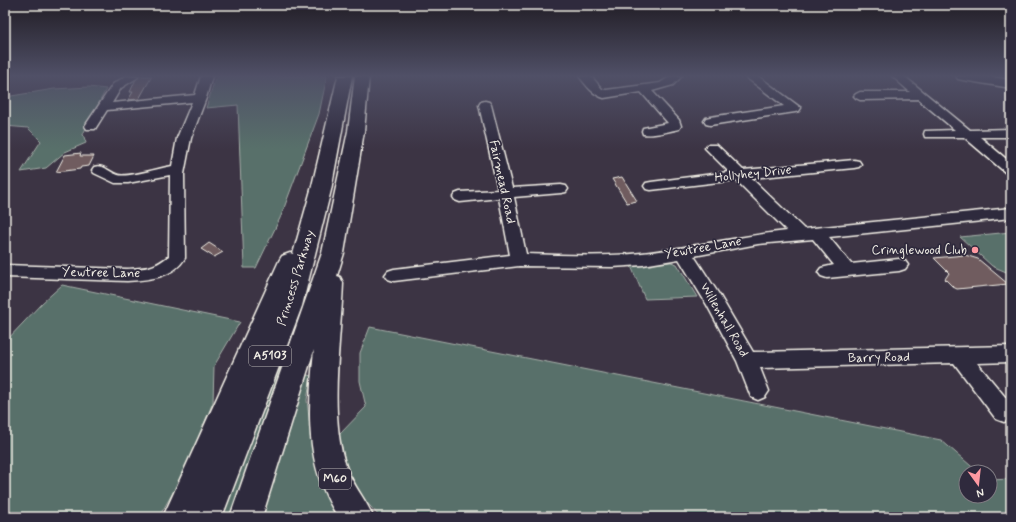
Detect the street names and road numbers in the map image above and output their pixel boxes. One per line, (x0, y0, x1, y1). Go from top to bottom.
street label: Fairmead Road (485, 139, 519, 225)
street label: Hollyhey Drive (714, 161, 792, 186)
street label: Princess Parkway (273, 228, 319, 328)
street label: Yewtree Lane (663, 233, 743, 263)
street label: Yewtree Lane (62, 264, 140, 282)
street label: Willenhall Road (696, 280, 752, 360)
road number: A5103 (249, 346, 291, 366)
street label: Barry Road (848, 349, 910, 367)
road number: M60 (319, 469, 351, 489)

